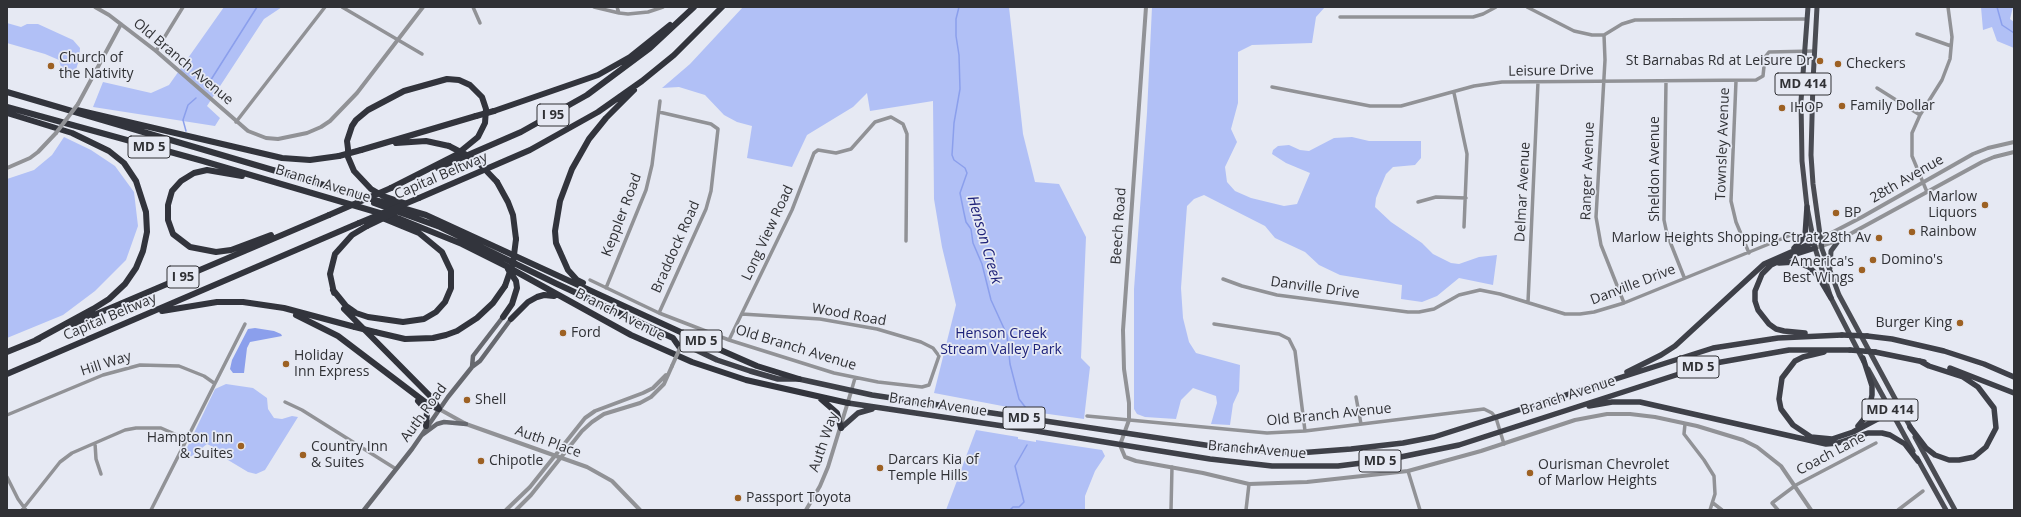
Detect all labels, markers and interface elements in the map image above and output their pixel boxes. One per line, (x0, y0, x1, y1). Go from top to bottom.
street label: Old Branch Avenue (130, 15, 236, 109)
place label: Church of the Nativity (59, 50, 133, 82)
place label: St Barnabas Rd at Leisure Dr (1626, 53, 1812, 69)
marker: St Barnabas Rd at Leisure Dr (1815, 56, 1825, 66)
place label: Checkers (1846, 56, 1906, 72)
marker: Checkers (1833, 59, 1843, 69)
marker: Church of the Nativity (46, 61, 56, 71)
street label: Leisure Drive (1508, 62, 1594, 80)
road number: MD 414 (1775, 73, 1831, 95)
street label: Townsley Avenue (1713, 87, 1733, 201)
place label: Family Dollar (1850, 98, 1935, 114)
place label: IHOP (1790, 100, 1824, 116)
marker: Family Dollar (1837, 101, 1847, 111)
marker: IHOP (1777, 103, 1787, 113)
road number: I 95 (537, 104, 569, 126)
street label: Sheldon Avenue (1647, 116, 1663, 222)
street label: Ranger Avenue (1578, 121, 1598, 221)
road number: MD 5 (128, 136, 170, 158)
street label: Delmar Avenue (1512, 141, 1534, 243)
street label: Capital Beltway (392, 149, 490, 203)
street label: 28th Avenue (1867, 151, 1947, 207)
street label: Branch Avenue (273, 162, 373, 206)
street label: Keppler Road (598, 171, 646, 259)
street label: Long View Road (739, 183, 797, 283)
street label: Beech Road (1108, 187, 1130, 265)
place label: Marlow Liquors (1928, 189, 1977, 222)
water label: Henson Creek (963, 194, 1005, 286)
street label: Braddock Road (648, 198, 704, 296)
marker: Marlow Liquors (1980, 200, 1990, 210)
place label: BP (1844, 205, 1861, 221)
marker: BP (1831, 208, 1841, 218)
place label: Rainbow (1920, 224, 1976, 240)
marker: Rainbow (1907, 227, 1917, 237)
place label: Marlow Heights Shopping Ctr at 28th Av (1611, 230, 1871, 246)
marker: Marlow Heights Shopping Ctr at 28th Av (1874, 233, 1884, 243)
place label: Domino's (1881, 252, 1943, 268)
place label: America's Best Wings (1782, 254, 1854, 286)
marker: Domino's (1868, 255, 1878, 265)
street label: Danville Drive (1588, 261, 1678, 309)
marker: America's Best Wings (1857, 265, 1867, 275)
road number: I 95 (167, 266, 199, 288)
street label: Danville Drive (1269, 273, 1361, 303)
street label: Branch Avenue (572, 285, 668, 345)
street label: Capital Beltway (61, 290, 159, 344)
street label: Wood Road (810, 300, 888, 330)
place label: Burger King (1876, 315, 1952, 331)
marker: Burger King (1955, 318, 1965, 328)
street label: Old Branch Avenue (734, 322, 858, 374)
place label: Ford (571, 325, 601, 341)
park label: Henson Creek Stream Valley Park (940, 326, 1062, 358)
marker: Ford (558, 328, 568, 338)
road number: MD 5 (680, 330, 722, 352)
street label: Hill Way (79, 348, 133, 380)
place label: Holiday Inn Express (294, 348, 369, 380)
road number: MD 5 (1677, 356, 1719, 378)
marker: Holiday Inn Express (281, 359, 291, 369)
street label: Branch Avenue (1518, 373, 1618, 419)
street label: Auth Road (397, 381, 451, 445)
street label: Branch Avenue (888, 390, 988, 420)
place label: Shell (475, 392, 506, 408)
marker: Shell (462, 395, 472, 405)
road number: MD 414 (1862, 399, 1918, 421)
street label: Old Branch Avenue (1266, 400, 1392, 430)
road number: MD 5 (1003, 407, 1045, 429)
street label: Auth Way (806, 410, 842, 474)
street label: Auth Place (513, 422, 583, 462)
street label: Coach Lane (1794, 429, 1868, 479)
place label: Hampton Inn & Suites (147, 430, 233, 462)
street label: Branch Avenue (1207, 437, 1307, 463)
place label: Country Inn & Suites (311, 439, 388, 472)
marker: Hampton Inn & Suites (236, 441, 246, 451)
marker: Country Inn & Suites (298, 450, 308, 460)
road number: MD 5 (1359, 450, 1401, 472)
place label: Darcars Kia of Temple Hills (888, 452, 979, 484)
place label: Chipotle (489, 453, 543, 469)
marker: Chipotle (476, 456, 486, 466)
place label: Ourisman Chevrolet of Marlow Heights (1538, 457, 1669, 490)
marker: Darcars Kia of Temple Hills (875, 463, 885, 473)
marker: Ourisman Chevrolet of Marlow Heights (1525, 468, 1535, 478)
place label: Passport Toyota (746, 490, 851, 506)
marker: Passport Toyota (733, 493, 743, 503)

